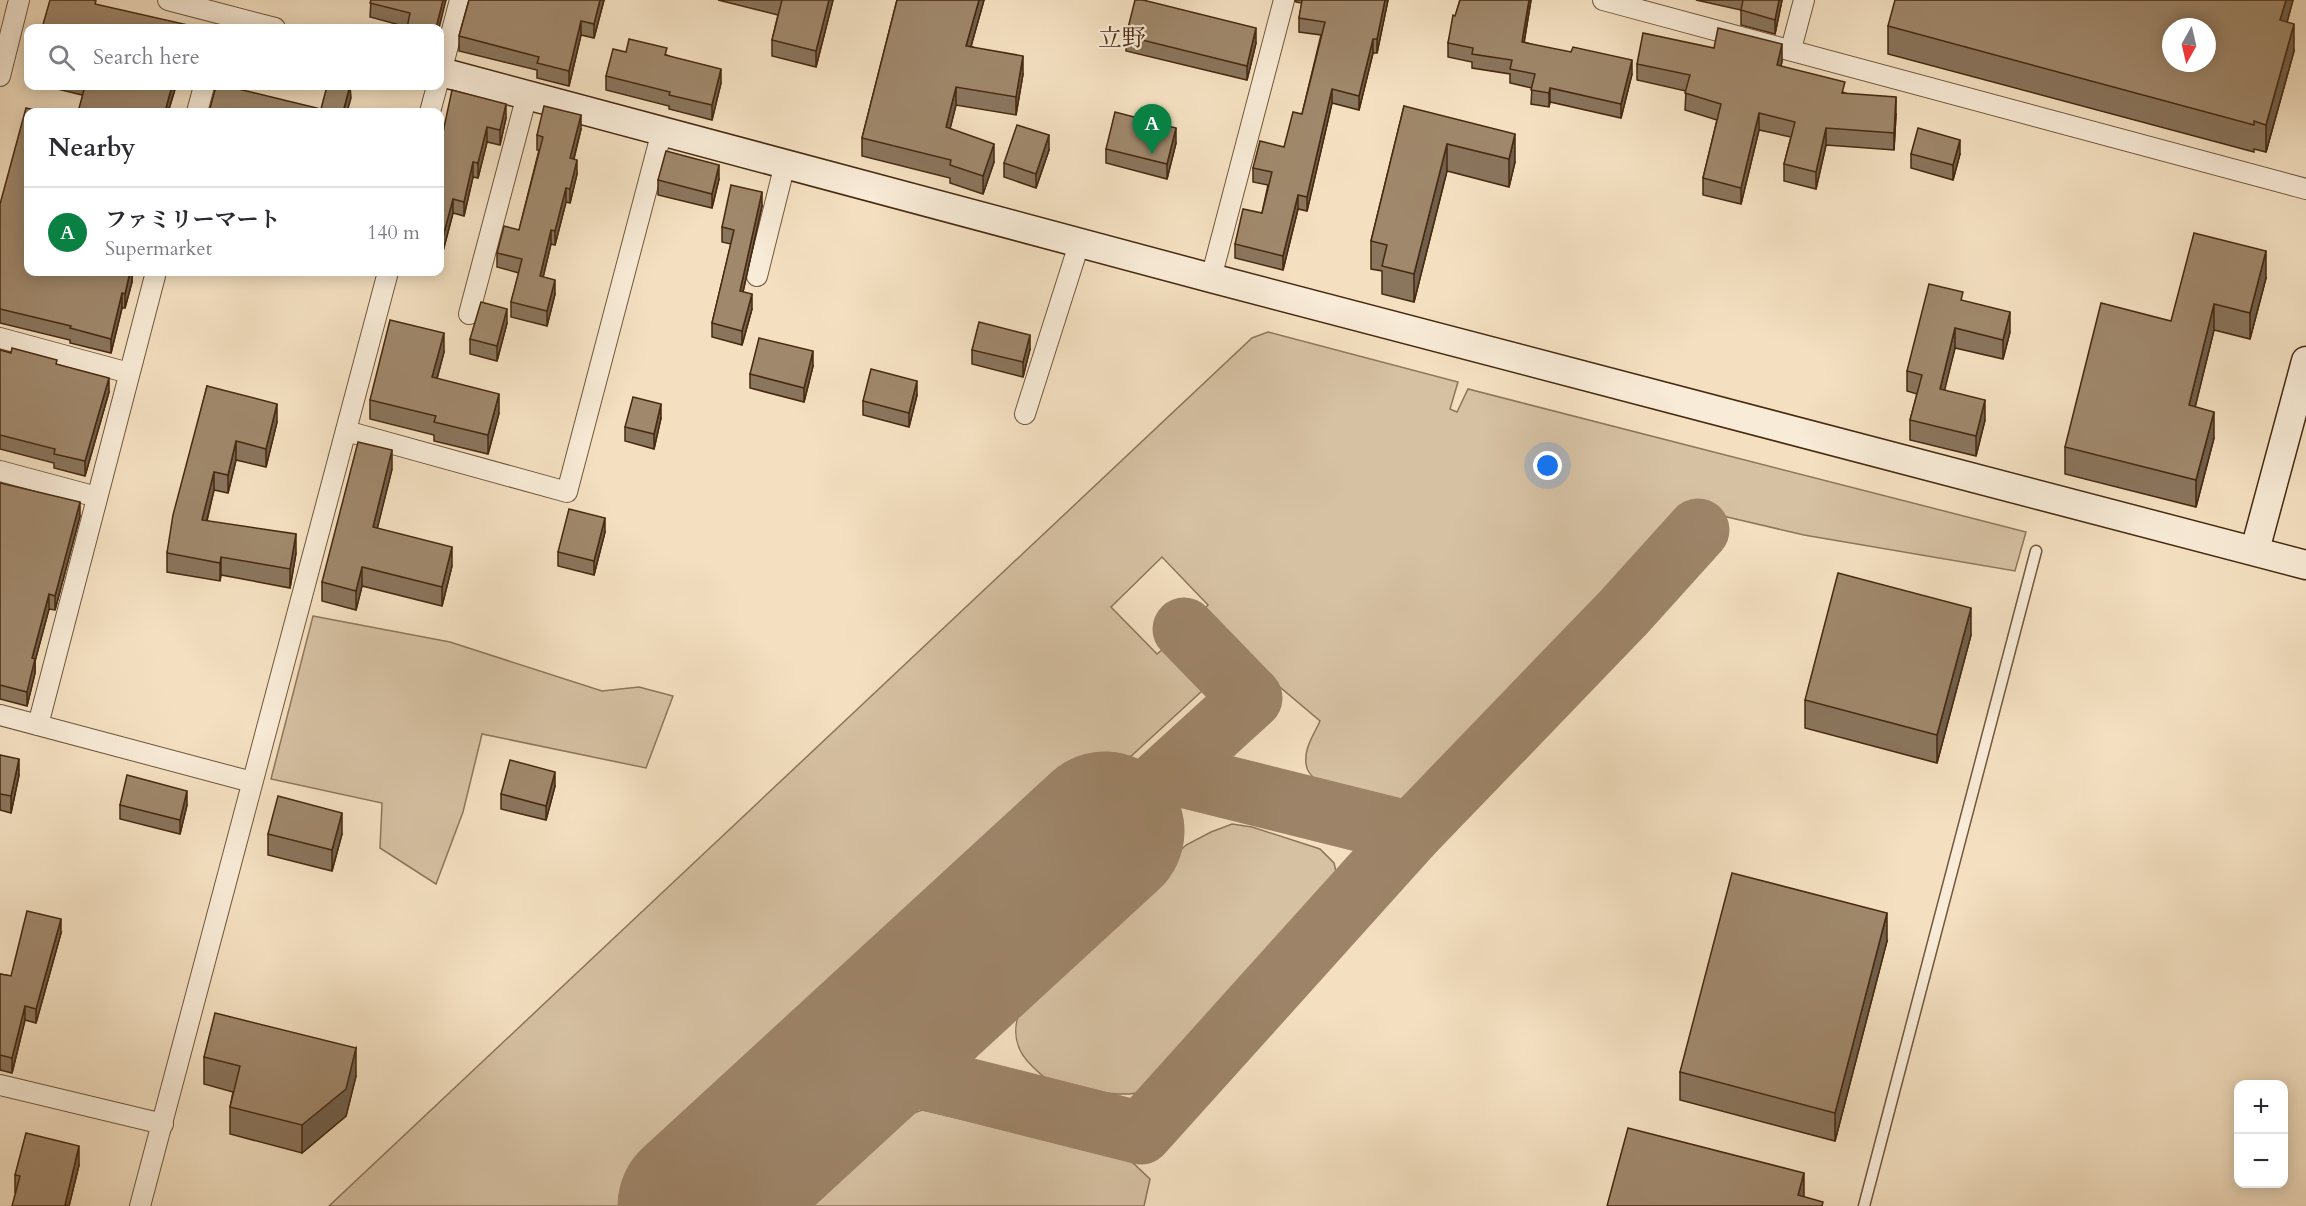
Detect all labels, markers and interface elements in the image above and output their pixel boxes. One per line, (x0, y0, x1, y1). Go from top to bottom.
north arrow (2162, 18, 2216, 72)
district label: 立野 (1098, 22, 1146, 55)
search box (24, 24, 444, 90)
icon: search (45, 41, 78, 74)
text: Search here (93, 42, 200, 72)
pin: A (1132, 104, 1172, 154)
text: Nearby (48, 130, 136, 165)
text: ファミリーマート (105, 205, 281, 235)
text: A (60, 219, 75, 246)
text: 140 m (367, 219, 420, 246)
text: Supermarket (105, 235, 212, 262)
your location (1533, 451, 1562, 480)
map controls (2234, 1080, 2288, 1188)
button: + (2234, 1080, 2288, 1134)
button: − (2234, 1134, 2288, 1188)

